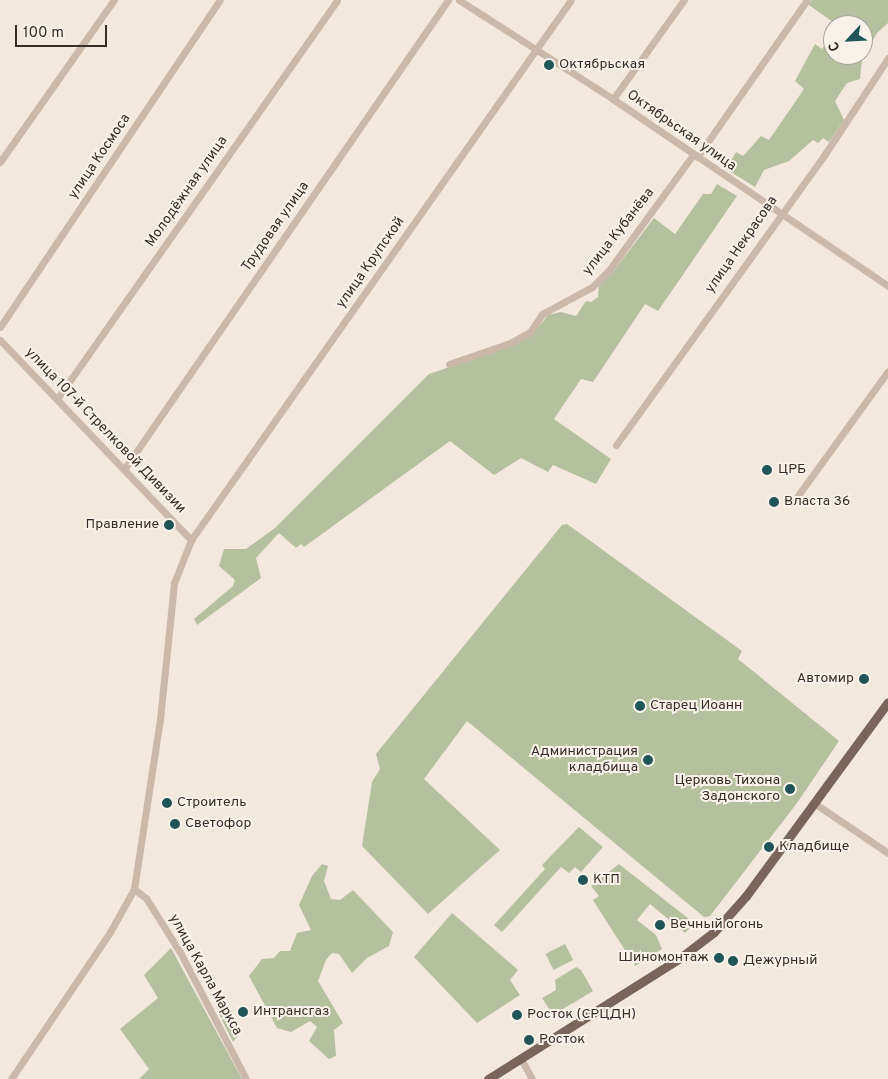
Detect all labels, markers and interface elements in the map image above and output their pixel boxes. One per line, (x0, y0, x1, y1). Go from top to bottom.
scale bar (18, 15, 110, 47)
north arrow (823, 15, 873, 65)
text: 100 m (23, 24, 64, 43)
text: С (825, 38, 844, 54)
place label: Октябрьская (559, 57, 645, 73)
marker: Октябрьская (543, 59, 555, 71)
street label: Октябрьская улица (623, 87, 739, 175)
street label: улица Космоса (65, 111, 135, 203)
street label: Молодёжная улица (142, 133, 232, 251)
street label: Трудовая улица (239, 179, 313, 275)
street label: улица Кубанёва (580, 185, 658, 279)
street label: улица Некрасова (702, 193, 782, 297)
street label: улица Крупской (333, 214, 409, 312)
street label: улица 107-й Стрелковой Дивизии (21, 345, 189, 517)
place label: ЦРБ (778, 462, 806, 478)
marker: ЦРБ (760, 463, 774, 477)
place label: Власта 36 (784, 494, 850, 510)
marker: Власта 36 (768, 496, 780, 508)
place label: Правление (86, 517, 159, 533)
marker: Правление (163, 519, 175, 531)
place label: Автомир (797, 671, 854, 687)
marker: Автомир (858, 673, 870, 685)
place label: Старец Иоанн (650, 698, 742, 714)
marker: Старец Иоанн (634, 700, 646, 712)
place label: Администрация кладбища (531, 744, 638, 776)
marker: Администрация кладбища (642, 754, 654, 766)
place label: Церковь Тихона Задонского (674, 773, 780, 806)
marker: Церковь Тихона Задонского (784, 783, 796, 795)
place label: Строитель (177, 795, 246, 811)
marker: Строитель (161, 797, 173, 809)
place label: Светофор (185, 816, 251, 832)
marker: Светофор (169, 818, 181, 830)
place label: Кладбище (779, 839, 849, 855)
marker: Кладбище (763, 841, 775, 853)
place label: КТП (593, 872, 620, 888)
marker: КТП (577, 874, 589, 886)
street label: улица Карла Маркса (165, 911, 245, 1039)
place label: Вечный огонь (670, 917, 763, 933)
marker: Вечный огонь (654, 919, 666, 931)
place label: Шиномонтаж (618, 950, 709, 966)
marker: Шиномонтаж (713, 952, 725, 964)
place label: Дежурный (743, 953, 818, 969)
marker: Дежурный (727, 955, 739, 967)
place label: Интрансгаз (253, 1004, 329, 1020)
marker: Интрансгаз (237, 1006, 249, 1018)
place label: Росток (СРЦДН) (527, 1007, 636, 1023)
marker: Росток (СРЦДН) (511, 1009, 523, 1021)
place label: Росток (539, 1032, 585, 1048)
marker: Росток (523, 1034, 535, 1046)

